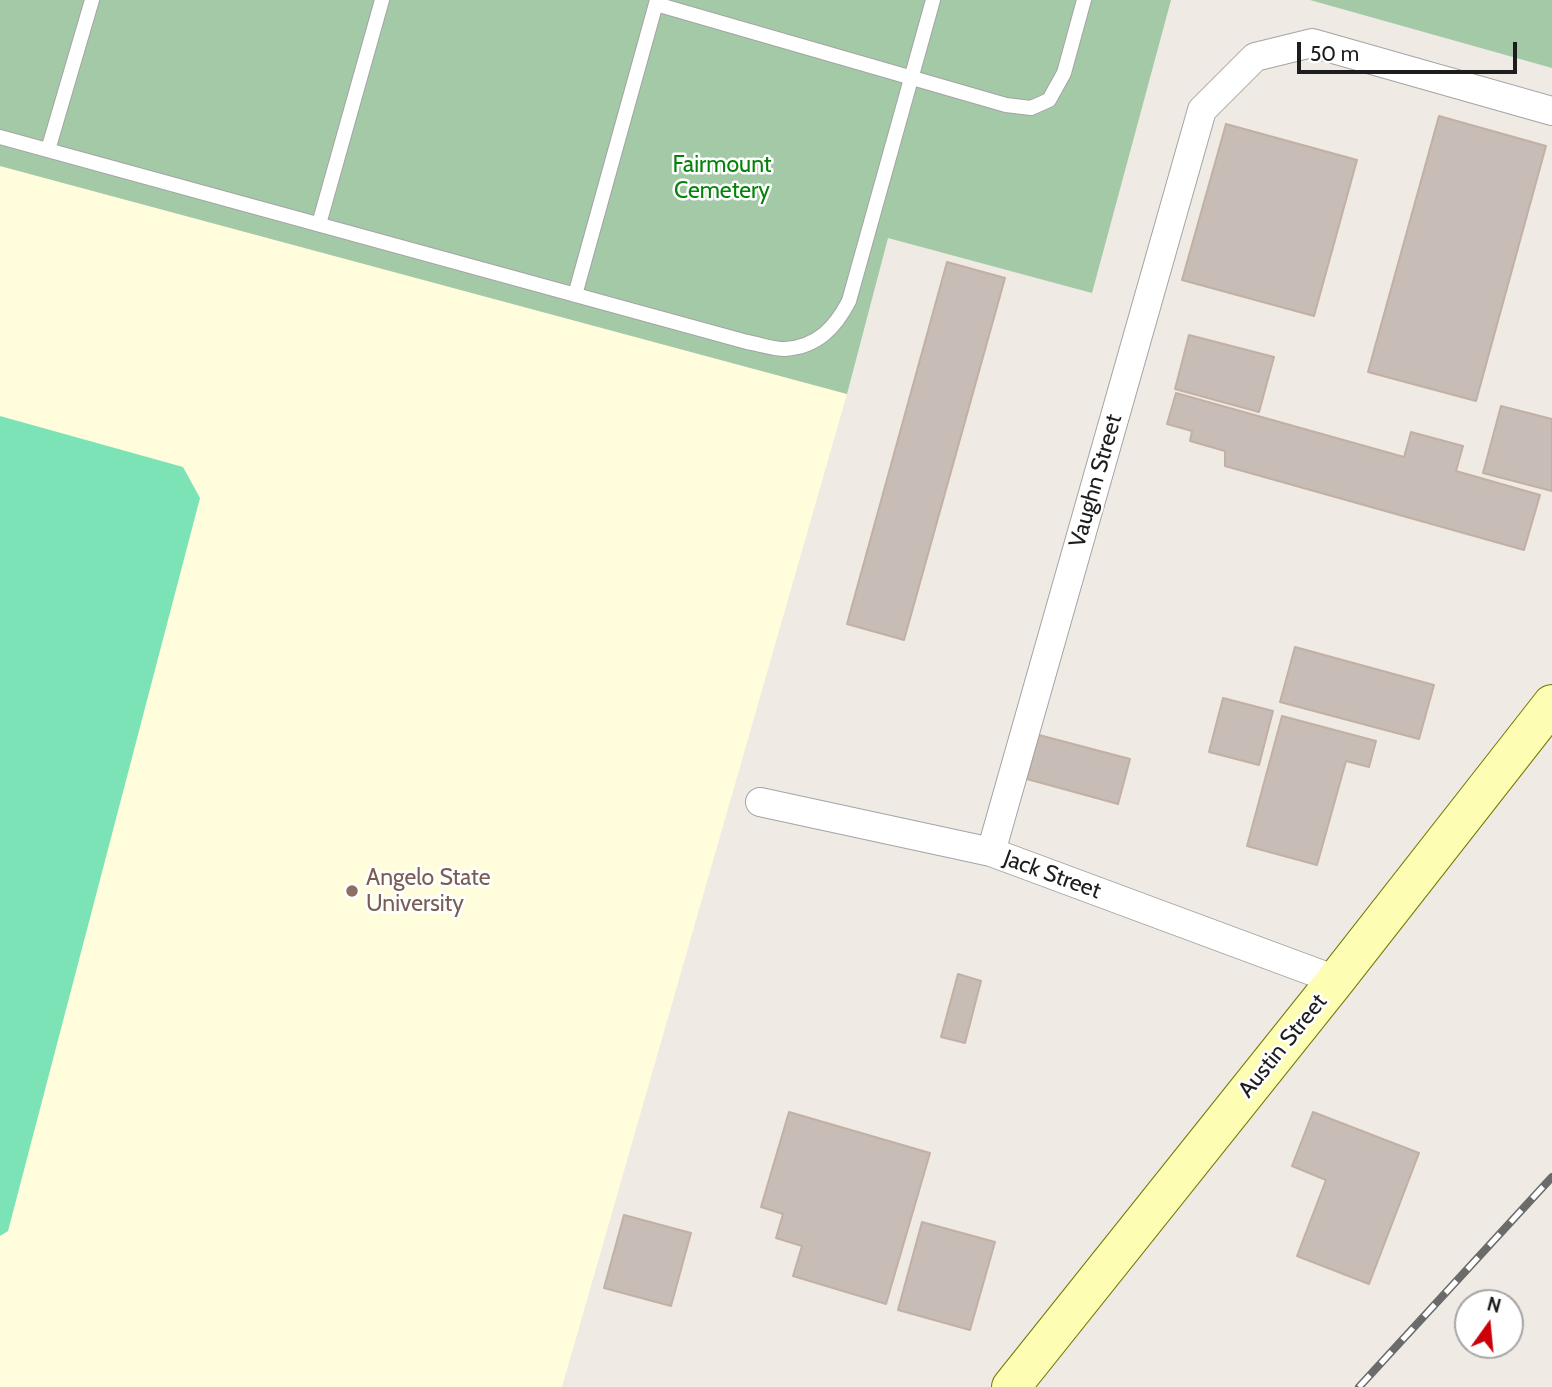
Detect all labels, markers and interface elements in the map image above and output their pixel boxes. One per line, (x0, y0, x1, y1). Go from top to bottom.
scale bar (1300, 28, 1520, 72)
text: 50 m (1310, 41, 1359, 66)
park label: Fairmount Cemetery (672, 151, 772, 205)
street label: Vaughn Street (1064, 411, 1128, 551)
street label: Jack Street (999, 845, 1105, 905)
place label: Angelo State University (366, 864, 490, 918)
marker: Angelo State University (344, 883, 360, 899)
street label: Austin Street (1233, 989, 1333, 1103)
north arrow (1454, 1289, 1524, 1359)
text: N (1485, 1292, 1504, 1318)

